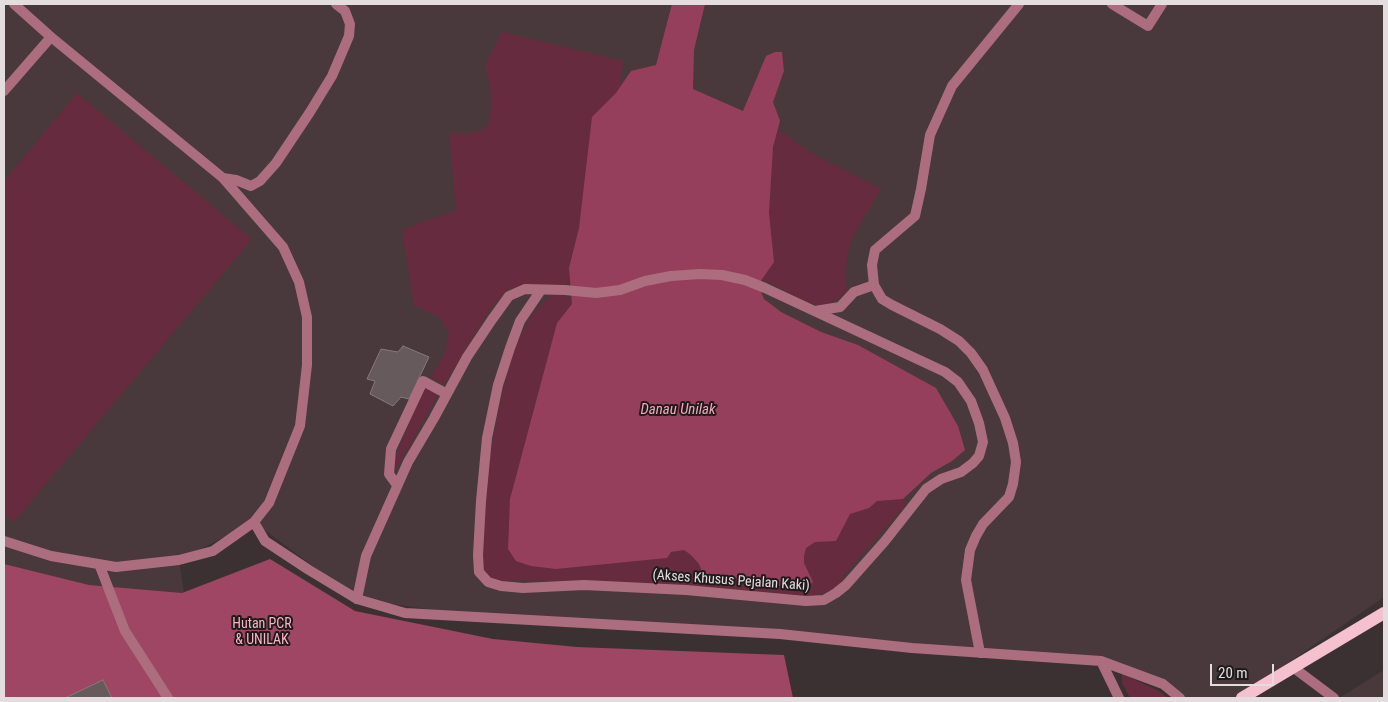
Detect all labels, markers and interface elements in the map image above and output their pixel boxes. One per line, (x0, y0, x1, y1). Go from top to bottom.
water label: Danau Unilak (640, 401, 716, 419)
street label: (Akses Khusus Pejalan Kaki) (652, 567, 810, 595)
park label: Hutan PCR & UNILAK (232, 616, 292, 648)
scale bar (1213, 654, 1277, 686)
text: 20 m (1218, 664, 1248, 682)

